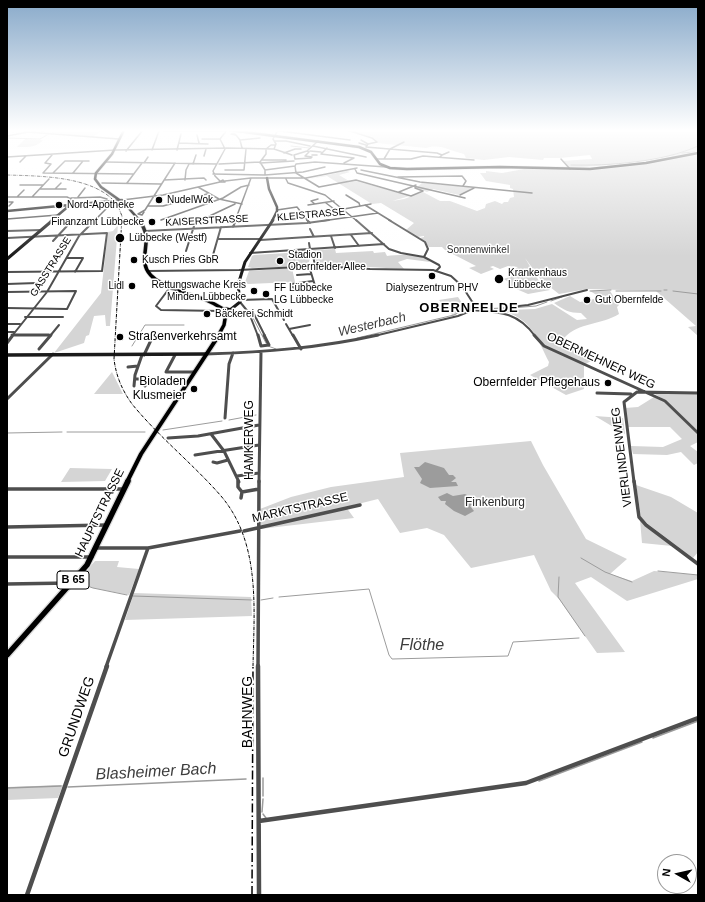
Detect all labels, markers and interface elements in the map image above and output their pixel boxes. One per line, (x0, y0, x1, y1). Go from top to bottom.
place label: NudelWok (167, 194, 213, 206)
marker: NudelWok (154, 195, 164, 205)
place label: Nord-Apotheke (67, 199, 134, 211)
marker: Nord-Apotheke (54, 200, 64, 210)
street label: KLEISTRASSE (276, 206, 346, 224)
street label: KAISERSTRASSE (165, 213, 249, 229)
place label: Finanzamt Lübbecke (51, 216, 144, 228)
marker: Finanzamt Lübbecke (147, 217, 157, 227)
marker: Lübbecke (Westf) (114, 232, 126, 244)
place label: Lübbecke (Westf) (129, 232, 207, 244)
street label: GASSTRASSE (28, 235, 74, 299)
park label: Sonnenwinkel (447, 244, 509, 256)
place label: Stadion Obernfelder Allee (288, 249, 366, 272)
place label: Kusch Pries GbR (142, 254, 219, 266)
marker: Kusch Pries GbR (129, 255, 139, 265)
marker: Stadion Obernfelder Allee (275, 256, 285, 266)
place label: Krankenhaus Lübbecke (508, 267, 567, 290)
marker: Dialysezentrum PHV (427, 271, 437, 281)
marker: Krankenhaus Lübbecke (493, 273, 505, 285)
place label: Rettungswache Kreis Minden Lübbecke (152, 279, 246, 302)
place label: Lidl (108, 280, 124, 292)
marker: Lidl (127, 281, 137, 291)
place label: FF Lübbecke LG Lübbecke (274, 282, 333, 306)
place label: Dialysezentrum PHV (386, 282, 478, 294)
marker: Rettungswache Kreis Minden Lübbecke (249, 286, 259, 296)
marker: FF Lübbecke LG Lübbecke (261, 289, 271, 299)
place label: Gut Obernfelde (595, 294, 663, 306)
marker: Gut Obernfelde (582, 295, 592, 305)
district label: OBERNFELDE (419, 300, 519, 316)
place label: Bäckerei Schmidt (215, 308, 293, 320)
marker: Bäckerei Schmidt (202, 309, 212, 319)
water label: Westerbach (337, 310, 407, 340)
place label: Straßenverkehrsamt (128, 330, 237, 344)
street label: OBERMEHNER WEG (544, 330, 658, 392)
marker: Straßenverkehrsamt (115, 332, 125, 342)
place label: Bioladen Klusmeier (133, 375, 186, 403)
place label: Obernfelder Pflegehaus (473, 376, 600, 390)
marker: Obernfelder Pflegehaus (603, 378, 613, 388)
marker: Bioladen Klusmeier (189, 384, 199, 394)
street label: HAMKERWEG (243, 400, 257, 480)
street label: VIERLINDENWEG (609, 406, 635, 508)
street label: HAUPTSTRASSE (72, 466, 128, 560)
street label: MARKTSTRASSE (251, 490, 349, 526)
park label: Finkenburg (465, 496, 525, 510)
road number: B 65 (57, 571, 89, 589)
water label: Flöthe (400, 636, 444, 656)
street label: GRUNDWEG (55, 674, 99, 760)
street label: BAHNWEG (240, 676, 256, 748)
water label: Blasheimer Bach (95, 759, 217, 785)
north arrow (657, 854, 697, 894)
text: N (660, 868, 673, 877)

